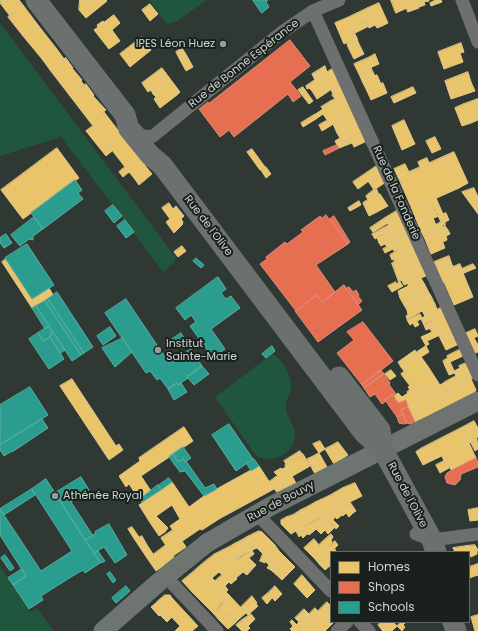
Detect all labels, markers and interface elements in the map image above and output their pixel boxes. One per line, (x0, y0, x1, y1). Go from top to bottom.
street label: Rue de Bonne Espérance (186, 17, 302, 111)
place label: IPES Léon Huez (136, 37, 215, 51)
marker: IPES Léon Huez (218, 39, 228, 49)
street label: Rue de la Fonderie (369, 144, 423, 242)
street label: Rue de l'Olive (181, 193, 235, 259)
place label: Institut Sainte-Marie (166, 337, 237, 363)
marker: Institut Sainte-Marie (153, 345, 163, 355)
street label: Rue de l'Olive (384, 460, 430, 530)
street label: Rue de Bouvy (245, 479, 317, 525)
place label: Athénée Royal (63, 489, 142, 503)
marker: Athénée Royal (50, 491, 60, 501)
legend (330, 551, 470, 623)
text: Homes (368, 558, 410, 575)
text: Shops (368, 578, 405, 595)
text: Schools (368, 598, 415, 615)

